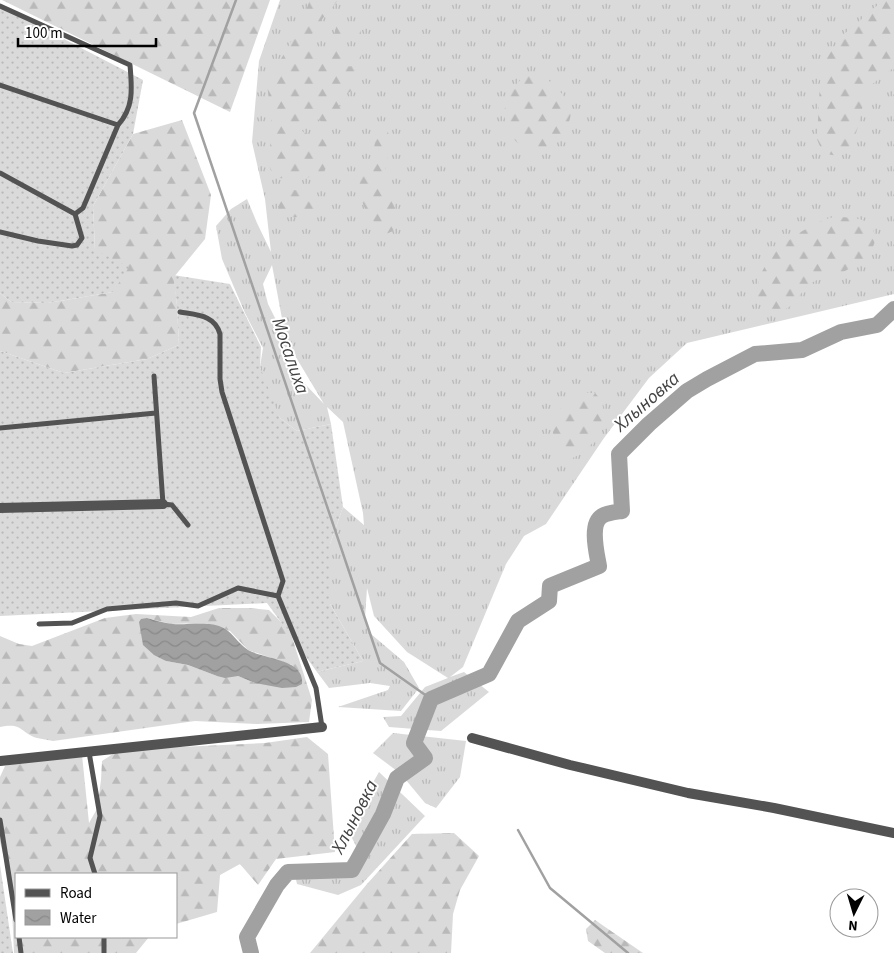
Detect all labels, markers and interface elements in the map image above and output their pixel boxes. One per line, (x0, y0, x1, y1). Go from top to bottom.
scale bar (18, 15, 155, 47)
text: 100 m (25, 23, 63, 44)
water label: Мосалиха (264, 314, 316, 398)
water label: Хлыновка (607, 366, 686, 439)
water label: Хлыновка (324, 775, 385, 859)
legend (15, 873, 178, 938)
text: Road (60, 883, 92, 904)
north arrow (829, 888, 879, 938)
text: Water (60, 908, 97, 929)
text: N (847, 915, 858, 935)

